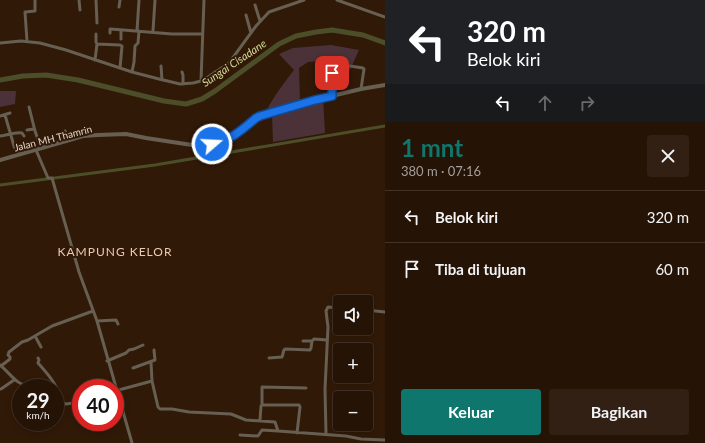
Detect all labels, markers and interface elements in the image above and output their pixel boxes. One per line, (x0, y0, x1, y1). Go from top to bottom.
text: 320 m (467, 14, 546, 48)
icon: left (401, 16, 453, 68)
water label: Sungai Cisadane (199, 36, 268, 89)
text: Belok kiri (467, 48, 541, 70)
pin (315, 56, 349, 90)
icon: arrive (321, 62, 343, 84)
icon: left (492, 92, 514, 114)
icon: ahead (534, 92, 556, 114)
icon: right (576, 92, 598, 114)
street label: Jalan MH Thamrin (13, 123, 93, 153)
position arrow (191, 123, 233, 165)
text: 1 mnt (401, 133, 463, 162)
button: close (647, 135, 689, 177)
text: 380 m · 07:16 (401, 163, 481, 179)
icon: left (401, 206, 423, 228)
text: Belok kiri (435, 208, 498, 226)
text: 320 m (647, 208, 689, 226)
district label: KAMPUNG KELOR (57, 244, 173, 259)
icon: arrive (401, 258, 423, 280)
text: Tiba di tujuan (435, 260, 526, 278)
text: 60 m (655, 260, 689, 278)
map controls (333, 295, 373, 431)
button: sound (333, 295, 373, 335)
button: + (333, 343, 373, 383)
speed limit sign: 40 (72, 379, 124, 431)
text: 29 (26, 388, 50, 412)
button: Keluar (401, 389, 541, 435)
button: Bagikan (549, 389, 689, 435)
button: − (333, 391, 373, 431)
text: km/h (26, 409, 50, 421)

